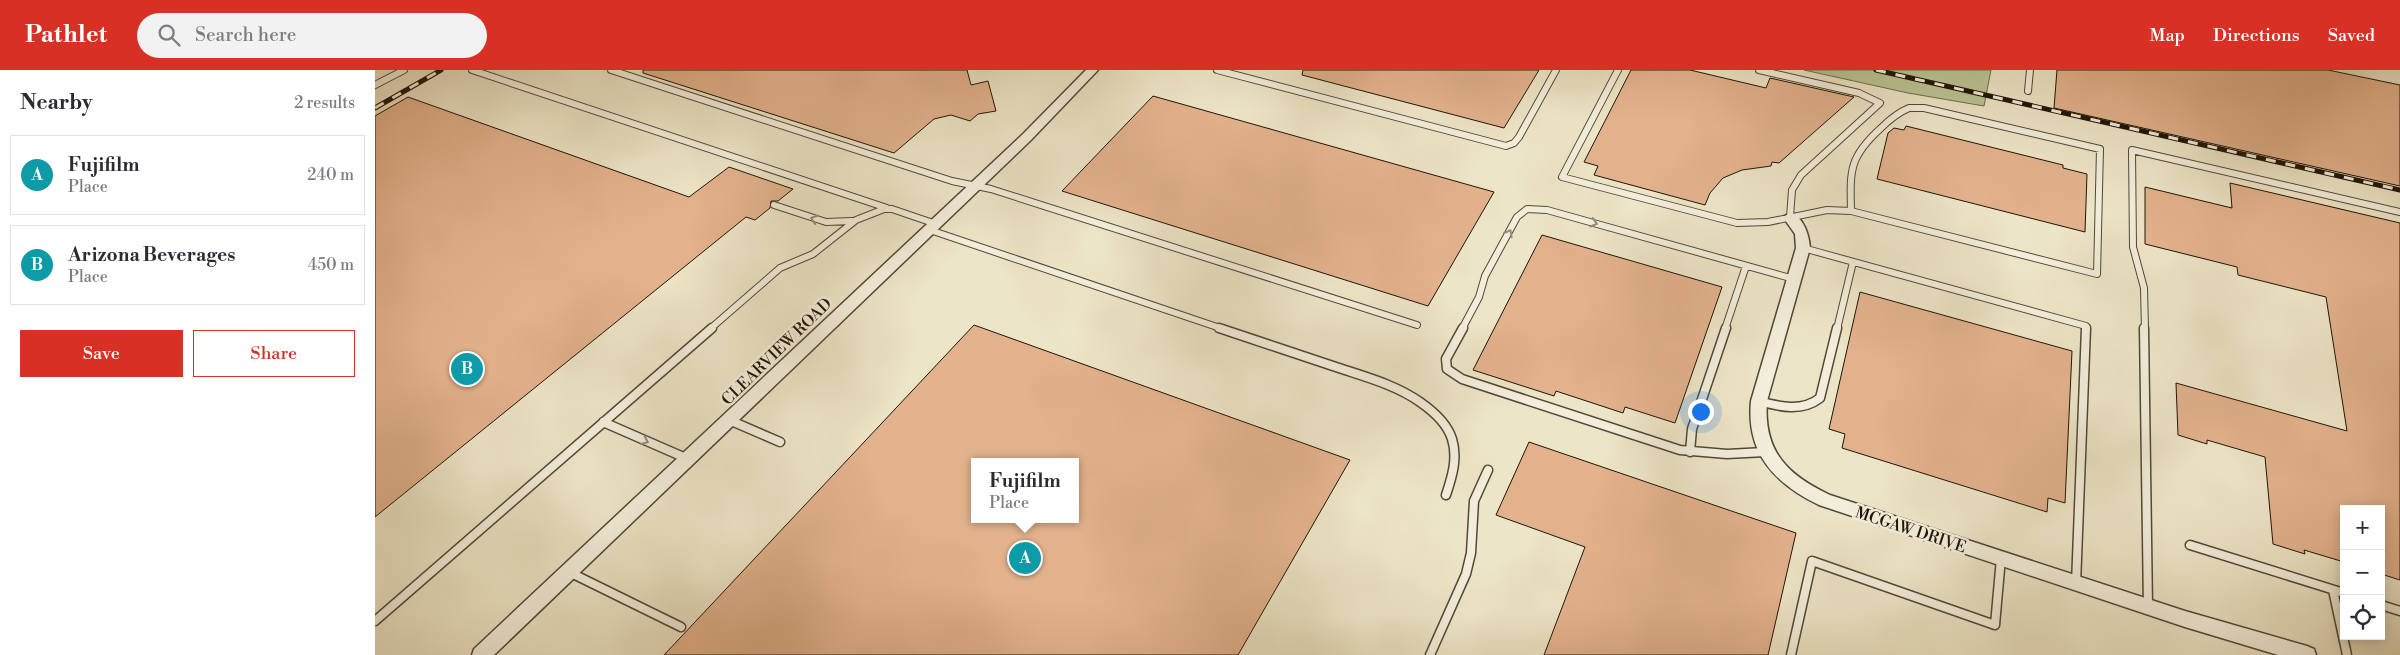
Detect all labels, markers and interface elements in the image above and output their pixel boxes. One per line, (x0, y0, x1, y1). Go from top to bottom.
search box (137, 13, 487, 58)
text: Pathlet (25, 20, 107, 50)
icon: search (155, 21, 183, 49)
text: Search here (195, 23, 296, 47)
text: Map (2149, 24, 2185, 47)
text: Directions (2213, 24, 2300, 47)
text: Saved (2328, 24, 2375, 47)
text: Nearby (20, 90, 93, 116)
text: 2 results (294, 93, 355, 113)
text: Fujifilm (68, 153, 140, 177)
text: A (31, 165, 43, 185)
text: 240 m (307, 165, 354, 185)
text: Place (68, 177, 108, 197)
one-way arrow (810, 215, 819, 225)
one-way arrow (1589, 218, 1598, 228)
one-way arrow (1503, 229, 1513, 238)
text: Arizona Beverages (68, 243, 235, 267)
text: B (31, 255, 43, 275)
text: 450 m (308, 255, 354, 275)
text: Place (68, 267, 108, 287)
street label: CLEARVIEW ROAD (717, 294, 836, 410)
button: Save (20, 330, 183, 377)
button: Share (193, 330, 355, 377)
pin: B (451, 350, 483, 388)
your location (1688, 399, 1714, 425)
one-way arrow (640, 434, 649, 445)
popup (971, 458, 1079, 523)
text: Fujifilm (989, 469, 1061, 493)
text: Place (989, 493, 1029, 513)
street label: MCGAW DRIVE (1853, 503, 1969, 557)
map controls (2340, 505, 2385, 640)
button: + (2340, 505, 2385, 550)
pin: A (1009, 539, 1041, 577)
button: − (2340, 550, 2385, 595)
button: locate (2340, 595, 2385, 640)

